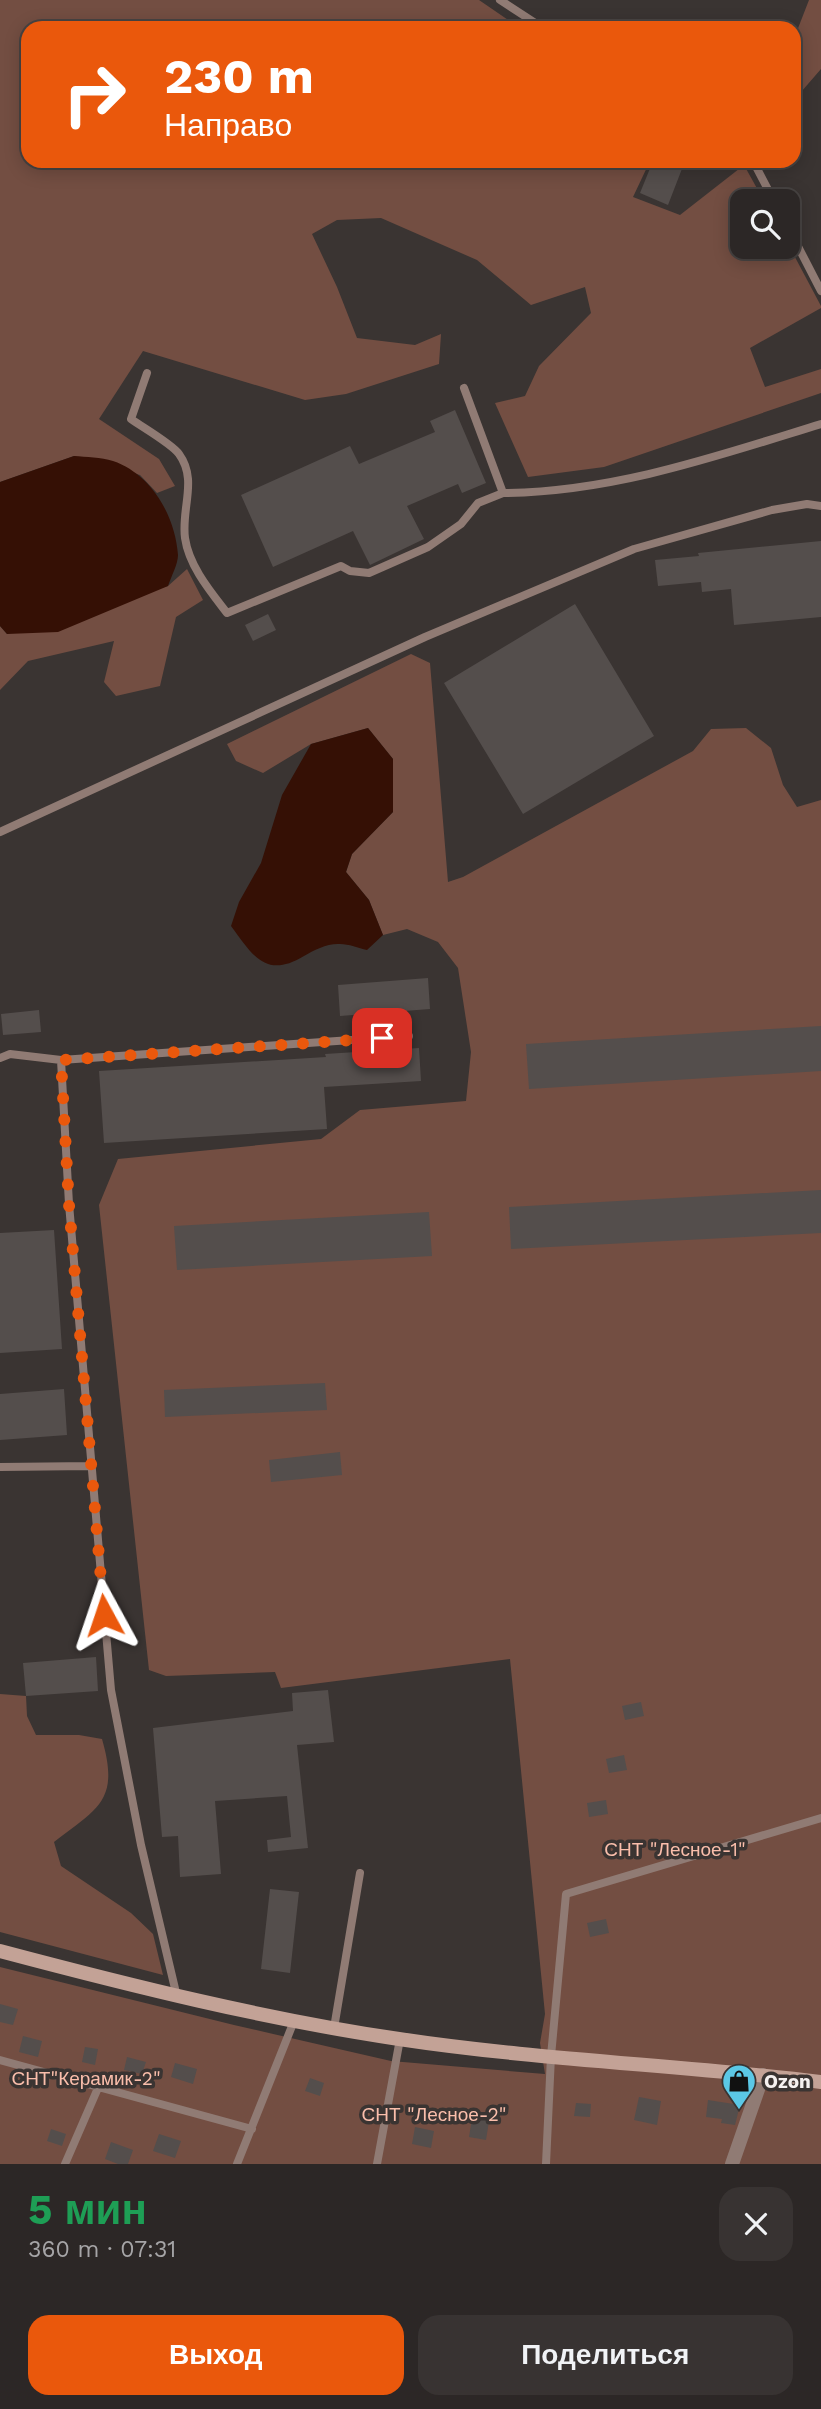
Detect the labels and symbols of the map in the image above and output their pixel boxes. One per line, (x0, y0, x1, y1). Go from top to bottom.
pin (352, 1008, 412, 1068)
position arrow (67, 1578, 141, 1652)
park label: СНТ "Лесное-1" (604, 1838, 746, 1861)
shop icon: Ozon (720, 2062, 758, 2111)
park label: СНТ"Керамик-2" (11, 2067, 161, 2090)
place label: Ozon (764, 2070, 811, 2093)
park label: СНТ "Лесное-2" (361, 2103, 507, 2126)

